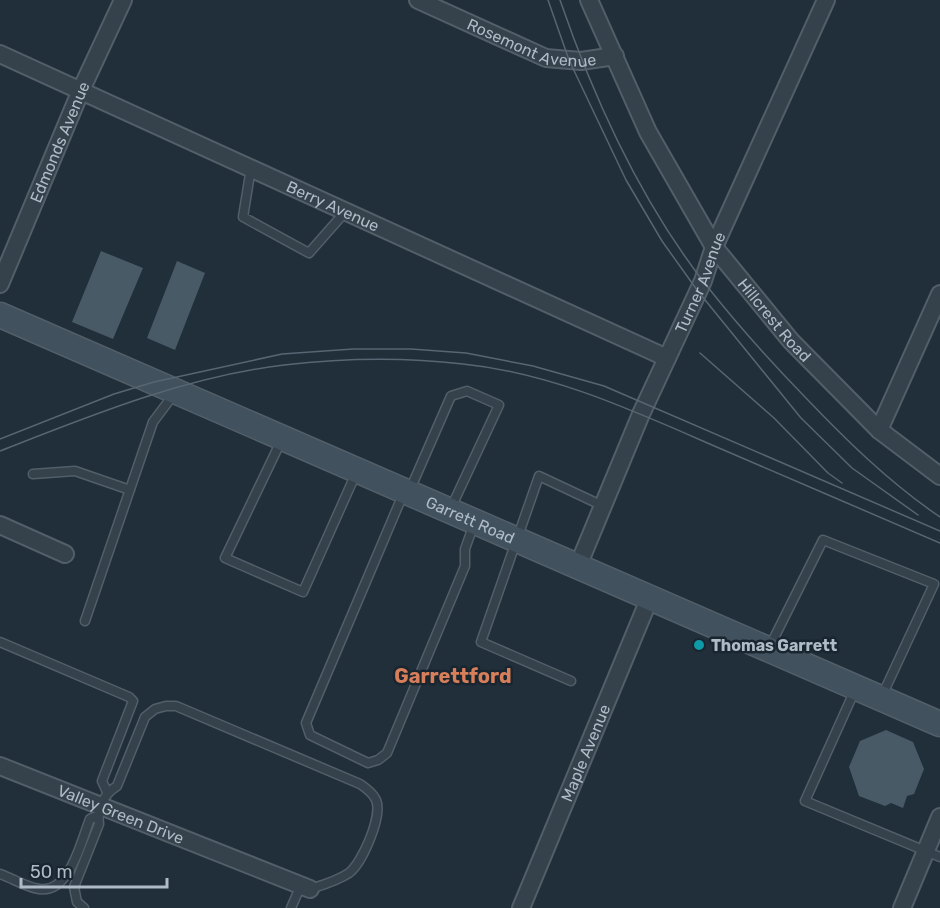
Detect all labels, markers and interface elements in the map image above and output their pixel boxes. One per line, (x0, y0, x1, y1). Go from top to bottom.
street label: Rosemont Avenue (464, 15, 597, 71)
street label: Edmonds Avenue (26, 78, 94, 206)
street label: Berry Avenue (283, 177, 382, 236)
street label: Turner Avenue (671, 229, 730, 336)
street label: Hillcrest Road (734, 275, 815, 366)
street label: Garrett Road (423, 492, 518, 548)
place label: Thomas Garrett (711, 636, 838, 655)
marker: Thomas Garrett (692, 638, 706, 652)
district label: Garrettford (394, 664, 512, 688)
street label: Maple Avenue (557, 702, 614, 804)
street label: Valley Green Drive (55, 781, 187, 848)
scale bar (21, 851, 166, 889)
text: 50 m (30, 861, 73, 883)

